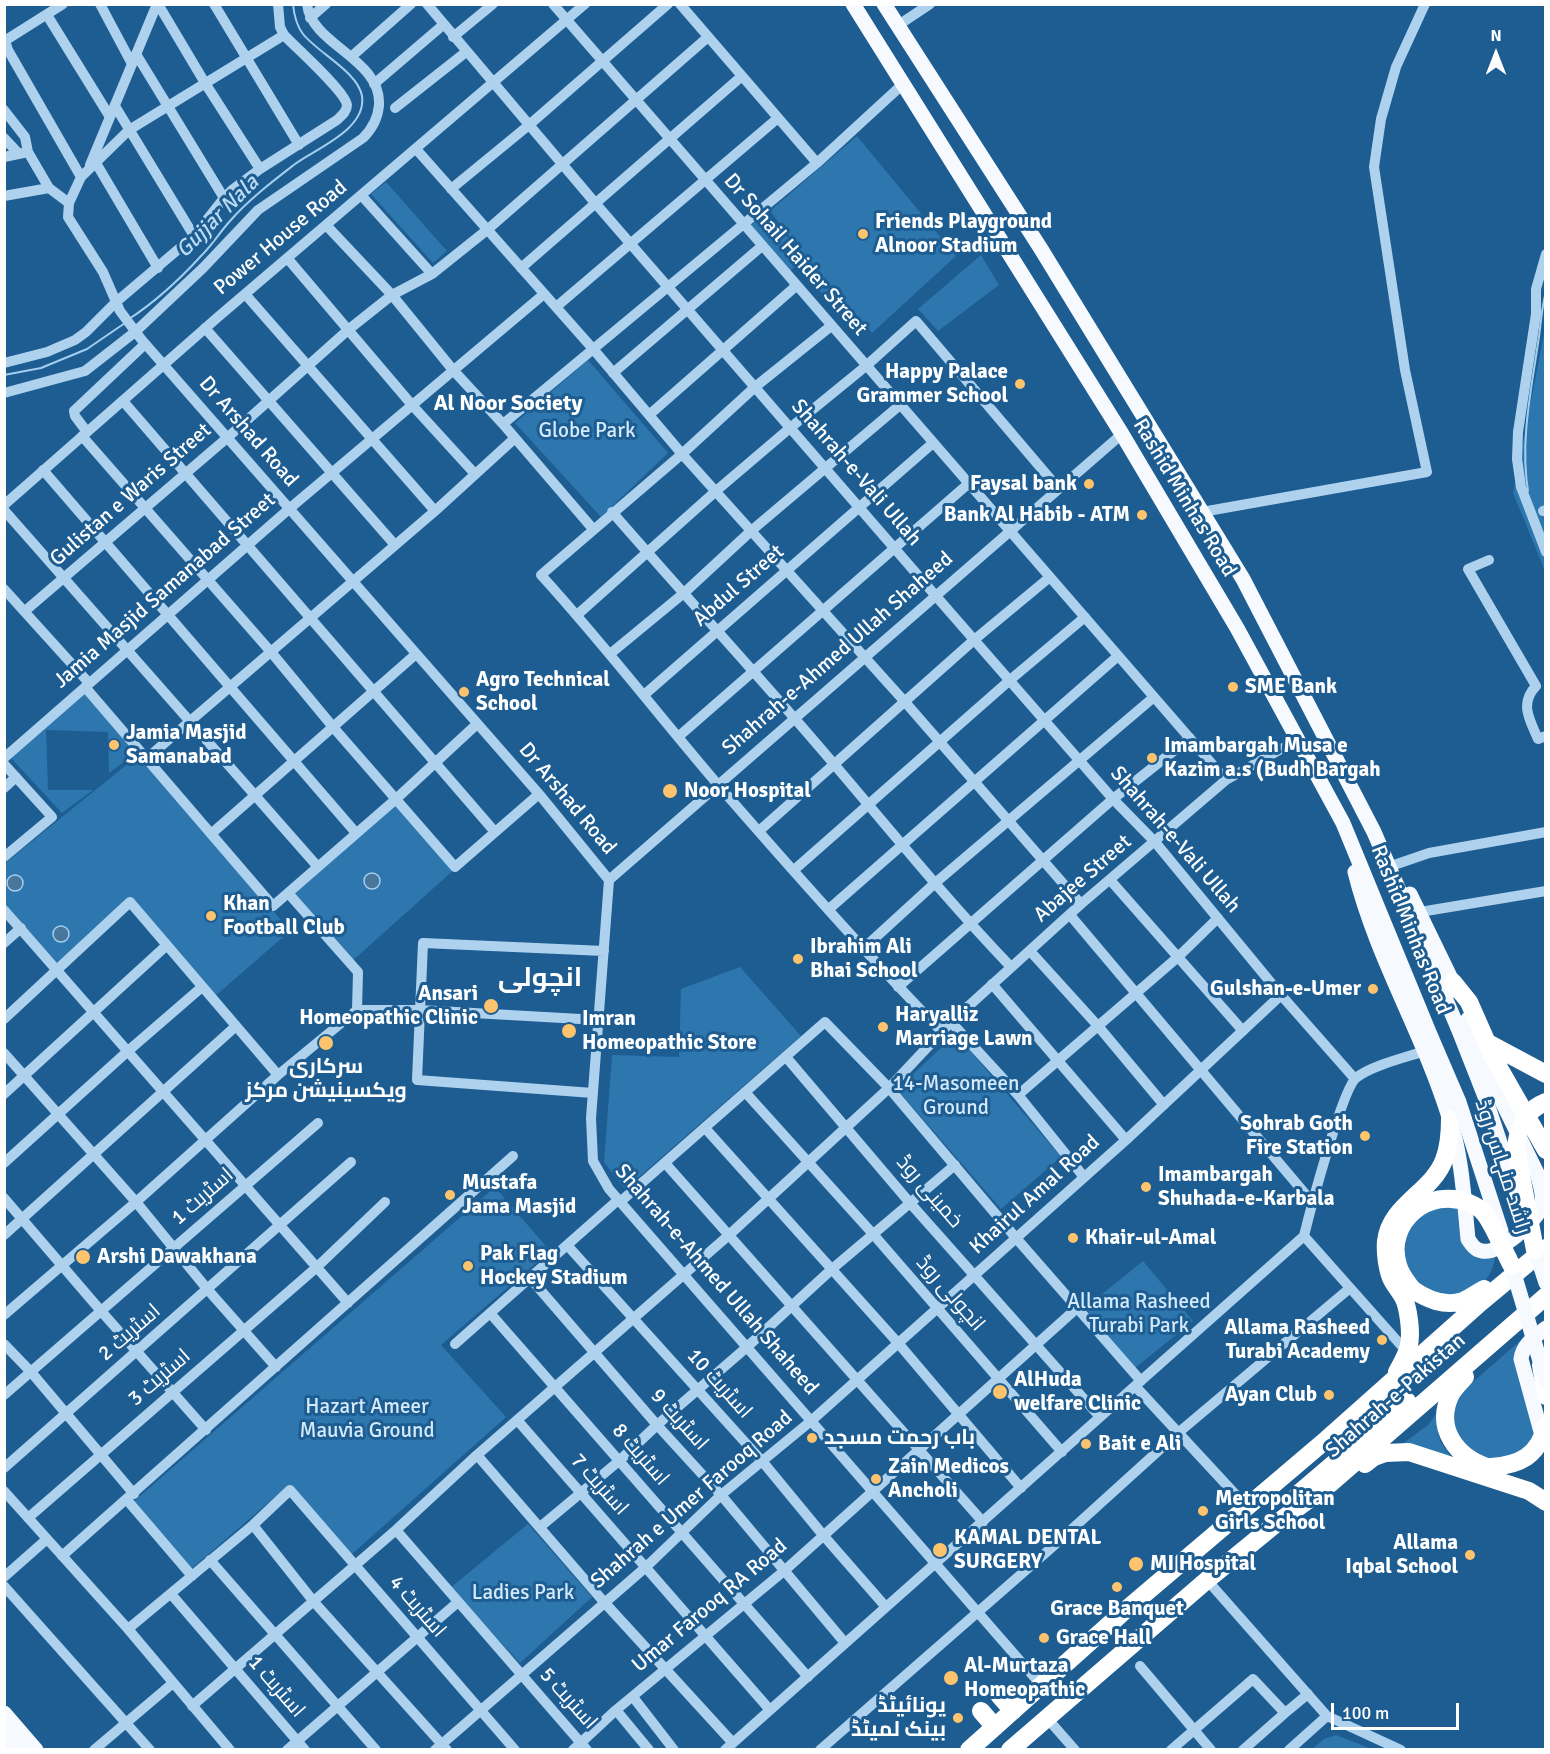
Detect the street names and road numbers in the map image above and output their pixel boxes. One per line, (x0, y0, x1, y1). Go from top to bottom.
street label: Dr Sohail Haider Street (718, 169, 872, 341)
street label: Power House Road (209, 175, 353, 301)
street label: Dr Arshad Road (193, 372, 303, 492)
street label: Shahrah-e-Vali Ullah (786, 395, 926, 551)
street label: Rashid Minhas Road (1127, 414, 1241, 582)
street label: Gulistan e Waris Street (45, 418, 217, 572)
street label: Jamia Masjid Samanabad Street (49, 488, 281, 694)
street label: Abdul Street (688, 540, 790, 632)
street label: Shahrah-e-Ahmed Ullah Shaheed (717, 547, 959, 761)
street label: Dr Arshad Road (513, 738, 621, 860)
street label: Shahrah-e-Vali Ullah (1105, 762, 1245, 918)
street label: Abajee Street (1029, 830, 1137, 928)
street label: Rashid Minhas Road (1365, 842, 1455, 1018)
street label: راشد منہاس روڈ (1468, 1097, 1536, 1237)
street label: Khairul Amal Road (965, 1130, 1105, 1260)
street label: خمینی روڈ (890, 1150, 968, 1234)
street label: Shahrah-e-Ahmed Ullah Shaheed (609, 1159, 823, 1401)
street label: اسٹریٹ 1 (167, 1163, 239, 1231)
street label: انچولی روڈ (910, 1251, 990, 1337)
street label: اسٹریٹ 2 (94, 1299, 166, 1367)
street label: Shahrah-e-Pakistan (1321, 1328, 1471, 1464)
street label: اسٹریٹ 3 (124, 1344, 196, 1412)
street label: اسٹریٹ 10 (681, 1344, 757, 1424)
street label: اسٹریٹ 9 (645, 1384, 713, 1456)
street label: Shahrah e Umer Farooq Road (586, 1406, 798, 1594)
street label: اسٹریٹ 8 (606, 1419, 674, 1491)
street label: اسٹریٹ 7 (565, 1449, 633, 1521)
street label: Umar Farooq RA Road (627, 1534, 793, 1678)
street label: اسٹریٹ 4 (383, 1571, 451, 1643)
street label: اسٹریٹ 1 (242, 1651, 310, 1723)
street label: اسٹریٹ 5 (534, 1663, 602, 1735)

